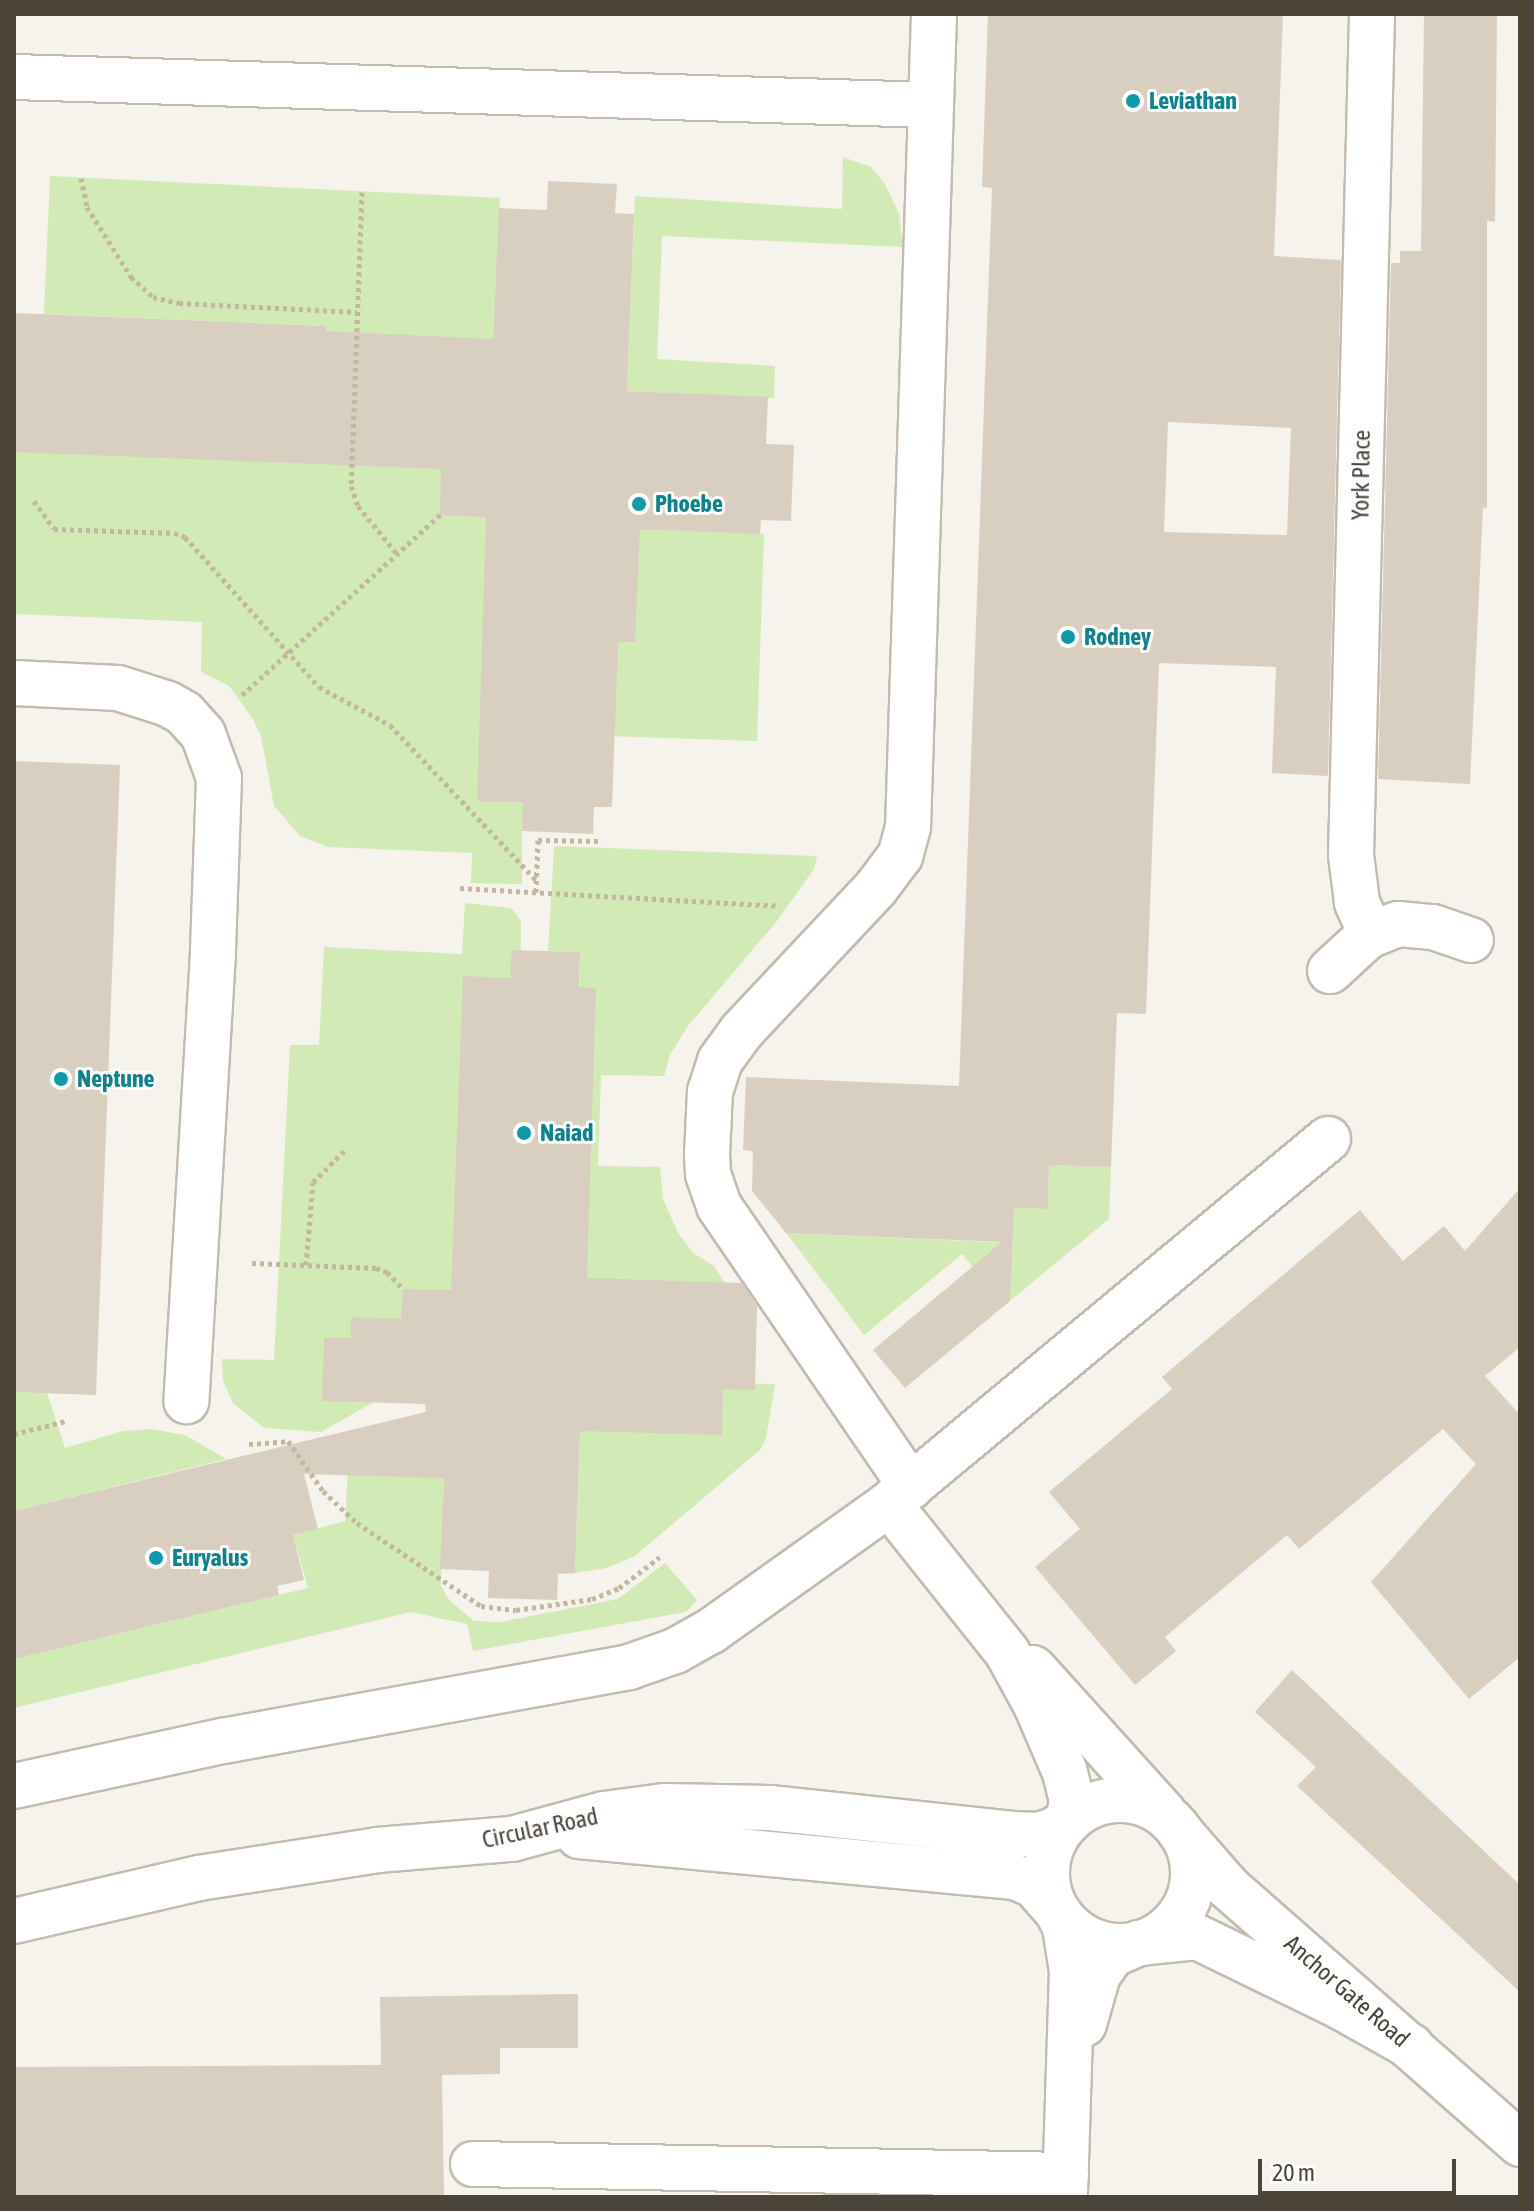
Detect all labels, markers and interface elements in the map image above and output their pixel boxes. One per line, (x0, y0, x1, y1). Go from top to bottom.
place label: Leviathan (1149, 87, 1237, 115)
marker: Leviathan (1124, 92, 1142, 110)
street label: York Place (1346, 430, 1376, 520)
place label: Phoebe (655, 490, 723, 518)
marker: Phoebe (630, 495, 648, 513)
place label: Rodney (1084, 623, 1151, 651)
marker: Rodney (1059, 628, 1077, 646)
place label: Neptune (77, 1065, 154, 1093)
marker: Neptune (52, 1070, 70, 1088)
place label: Naiad (540, 1119, 593, 1147)
marker: Naiad (515, 1124, 533, 1142)
place label: Euryalus (172, 1544, 248, 1572)
marker: Euryalus (147, 1549, 165, 1567)
street label: Circular Road (480, 1802, 600, 1854)
street label: Anchor Gate Road (1279, 1929, 1415, 2053)
scale bar (1262, 2143, 1460, 2193)
text: 20 m (1272, 2159, 1315, 2186)

